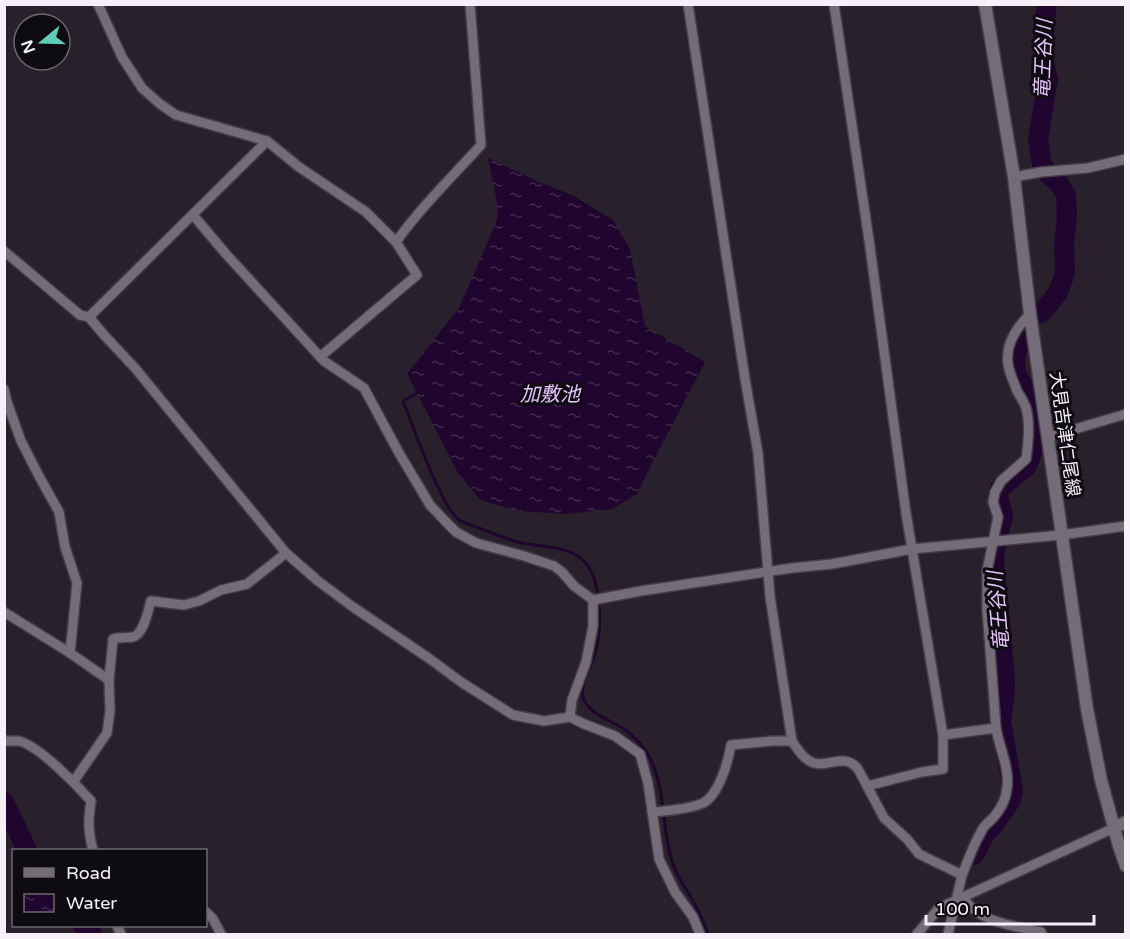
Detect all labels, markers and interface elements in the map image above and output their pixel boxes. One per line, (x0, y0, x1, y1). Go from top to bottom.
north arrow (12, 12, 72, 72)
water label: 竜王谷川 (1031, 17, 1057, 99)
text: N (17, 37, 40, 56)
street label: 大見吉津仁尾線 (1045, 370, 1085, 498)
water label: 加敷池 (520, 383, 582, 407)
water label: 竜王谷川 (983, 568, 1014, 652)
legend (12, 849, 207, 927)
text: Road (66, 862, 111, 884)
scale bar (926, 888, 1094, 926)
text: Water (66, 892, 117, 914)
text: 100 m (935, 898, 990, 920)

